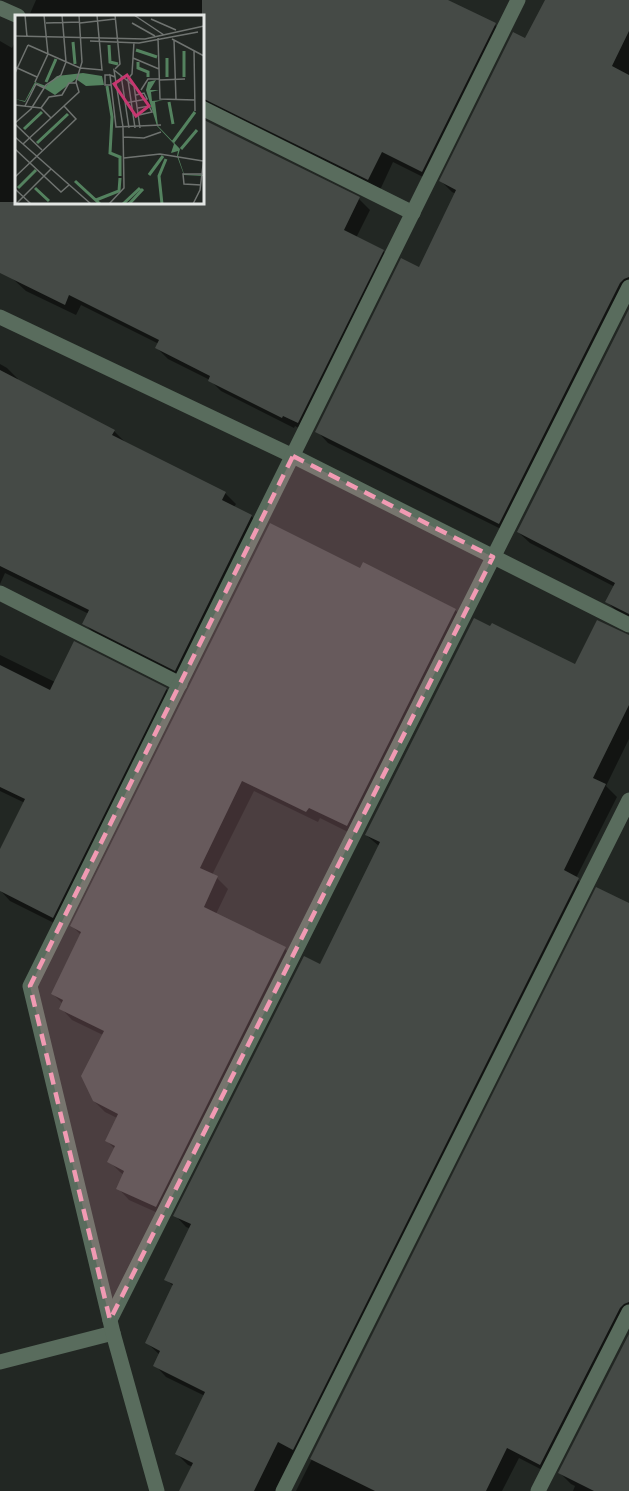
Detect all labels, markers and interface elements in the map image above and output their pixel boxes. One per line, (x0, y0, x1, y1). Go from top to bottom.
inset map (15, 15, 204, 204)

